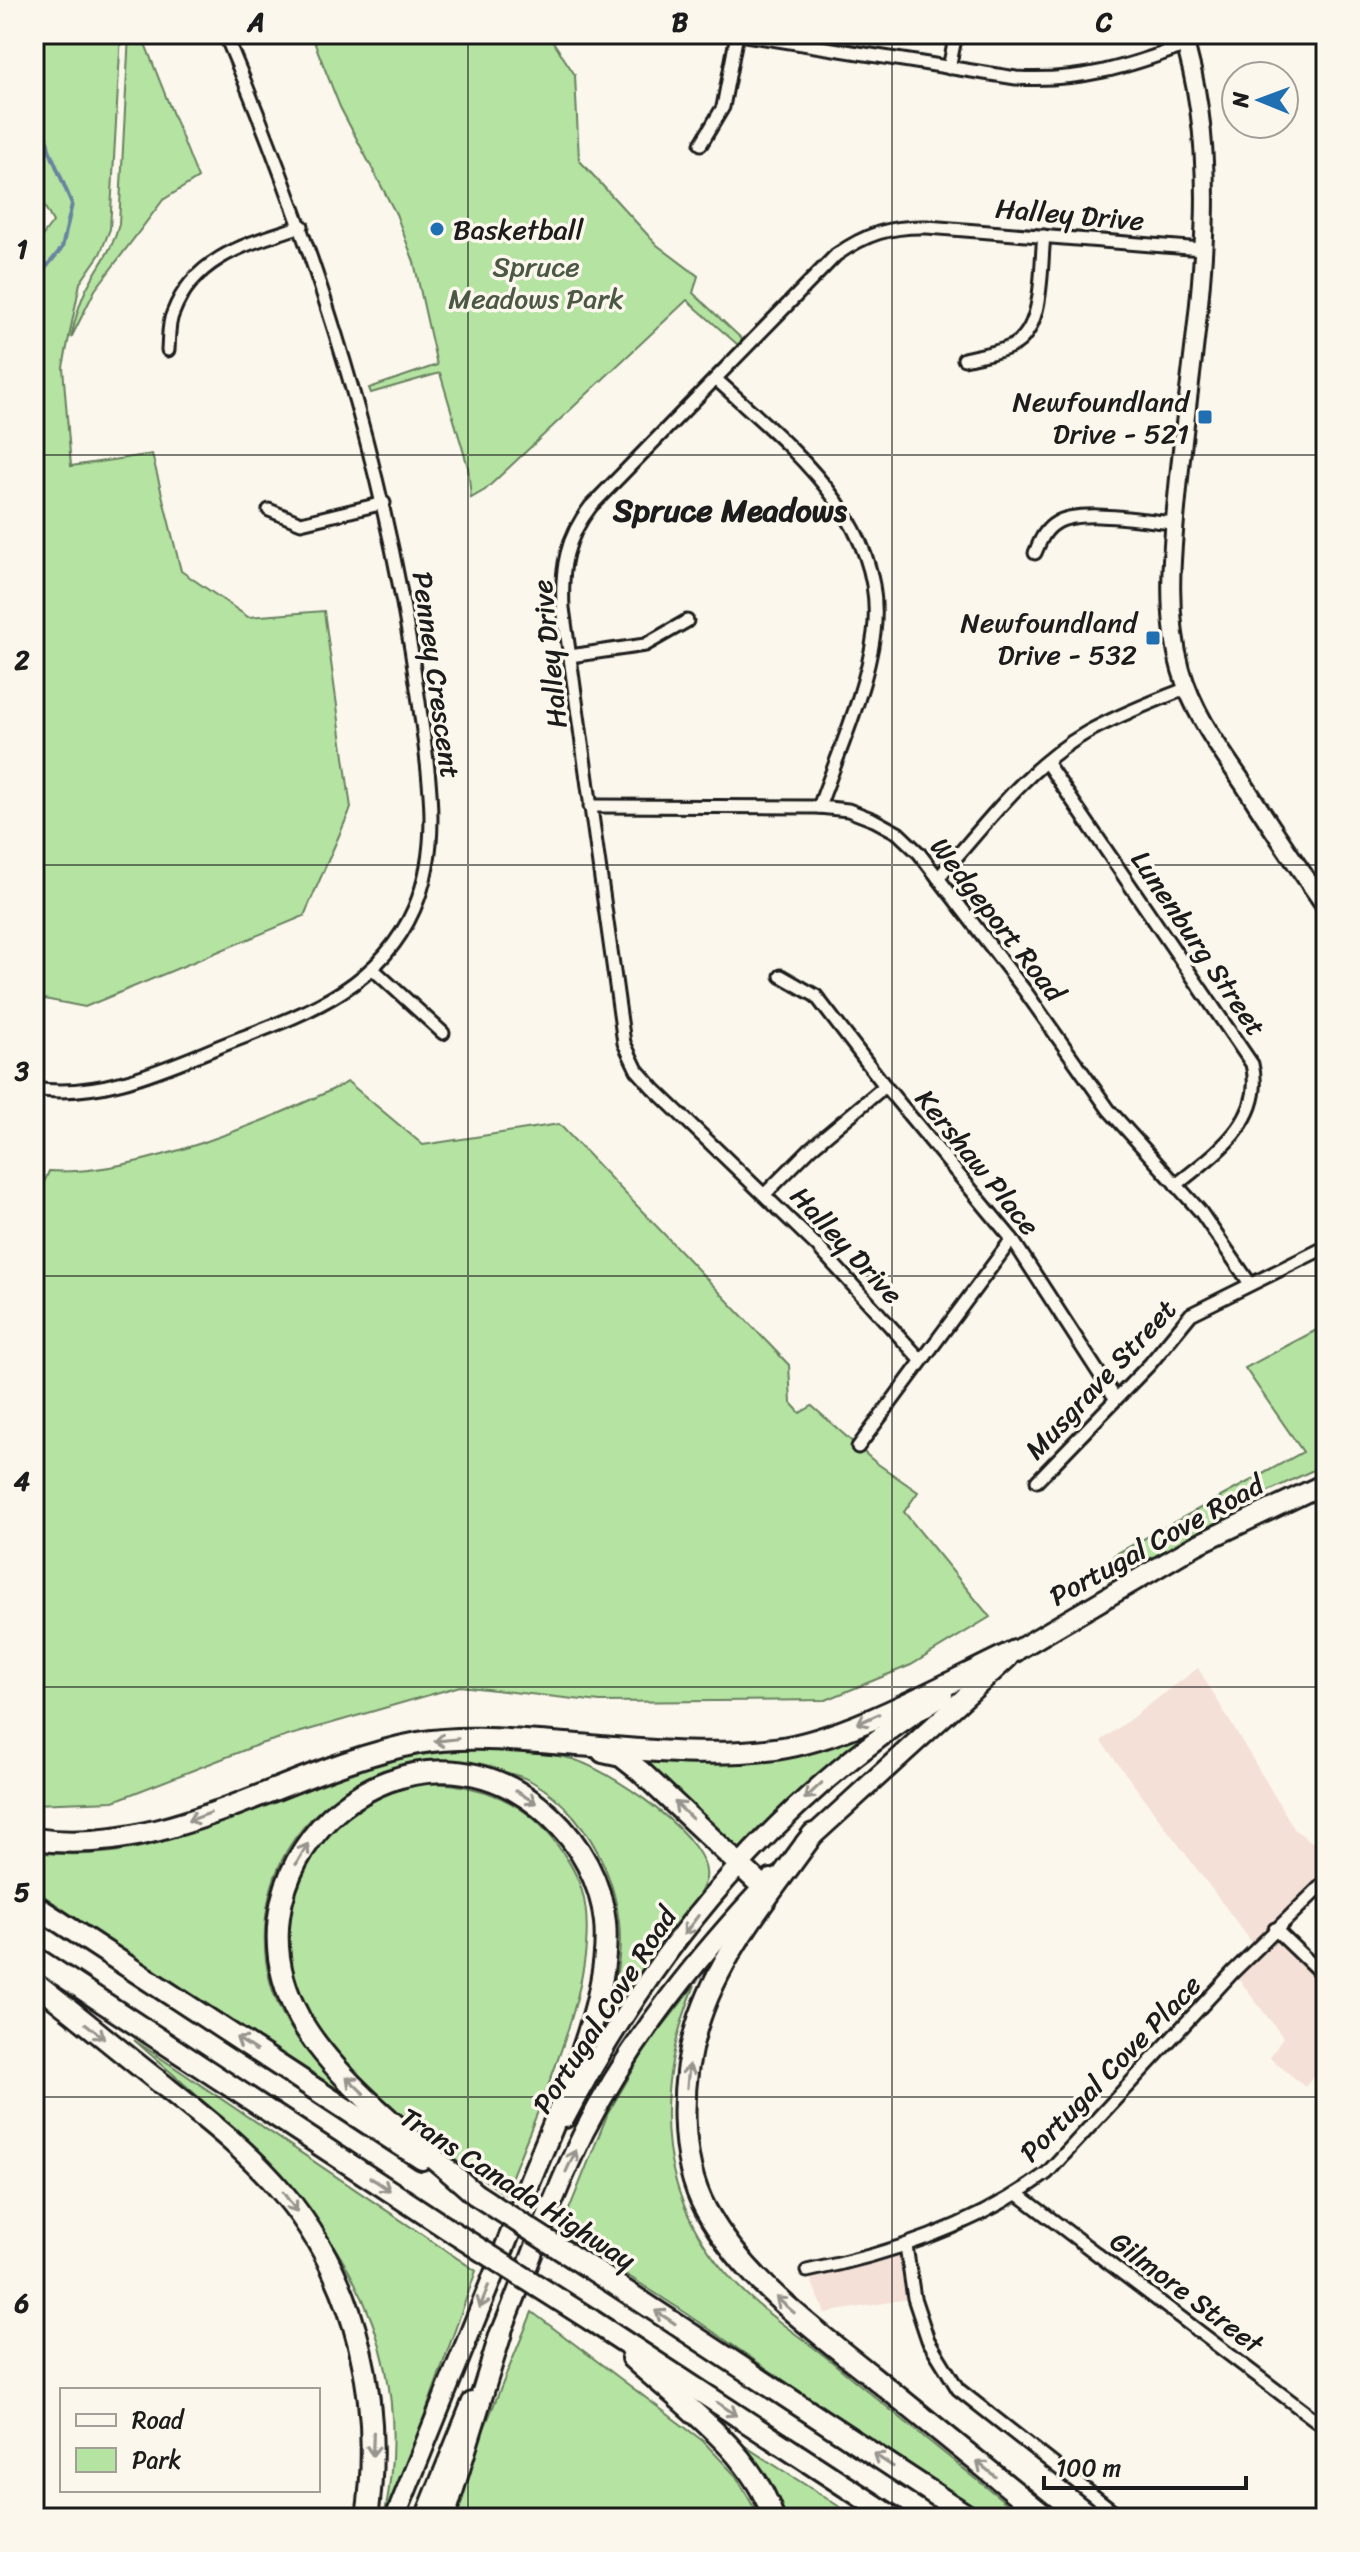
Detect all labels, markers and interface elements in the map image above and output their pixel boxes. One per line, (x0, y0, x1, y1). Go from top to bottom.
text: A (246, 0, 265, 45)
text: B (672, 0, 689, 45)
text: C (1095, 0, 1113, 45)
north arrow (1220, 60, 1300, 140)
text: N (1221, 91, 1260, 109)
street label: Halley Drive (993, 184, 1146, 245)
place label: Basketball (453, 205, 585, 254)
marker: Basketball (428, 220, 446, 238)
text: 1 (16, 226, 28, 272)
park label: Spruce Meadows Park (448, 242, 624, 323)
place label: Newfoundland Drive - 521 (1013, 377, 1191, 458)
marker: Newfoundland Drive - 521 (1196, 408, 1214, 426)
district label: Spruce Meadows (612, 482, 848, 539)
street label: Penney Crescent (398, 568, 475, 782)
street label: Halley Drive (517, 577, 582, 731)
place label: Newfoundland Drive - 532 (961, 598, 1139, 679)
marker: Newfoundland Drive - 532 (1144, 629, 1162, 647)
text: 2 (13, 637, 30, 683)
street label: Wedgeport Road (917, 826, 1080, 1015)
street label: Lunenburg Street (1118, 840, 1279, 1047)
text: 3 (14, 1048, 30, 1094)
street label: Kershaw Place (902, 1078, 1053, 1247)
street label: Halley Drive (778, 1174, 915, 1317)
street label: Musgrave Street (1012, 1287, 1189, 1472)
text: 4 (14, 1458, 30, 1504)
street label: Portugal Cove Road (1040, 1460, 1275, 1620)
one-way arrow (856, 1712, 880, 1727)
one-way arrow (433, 1733, 460, 1748)
one-way arrow (804, 1781, 824, 1799)
one-way arrow (514, 1789, 537, 1805)
one-way arrow (673, 1800, 693, 1819)
one-way arrow (186, 1810, 211, 1825)
one-way arrow (294, 1843, 310, 1866)
text: 5 (14, 1869, 30, 1915)
street label: Portugal Cove Road (519, 1895, 691, 2124)
one-way arrow (683, 1914, 700, 1935)
street label: Portugal Cove Place (1007, 1963, 1214, 2174)
one-way arrow (84, 2022, 105, 2039)
one-way arrow (235, 2036, 258, 2052)
one-way arrow (681, 2064, 696, 2090)
one-way arrow (345, 2076, 365, 2095)
street label: Trans Canada Highway (390, 2093, 646, 2284)
one-way arrow (564, 2149, 579, 2173)
one-way arrow (368, 2177, 391, 2193)
one-way arrow (281, 2191, 298, 2213)
street label: Gilmore Street (1099, 2218, 1276, 2368)
text: 6 (14, 2280, 30, 2326)
one-way arrow (476, 2284, 490, 2309)
one-way arrow (775, 2296, 795, 2314)
one-way arrow (654, 2309, 677, 2325)
legend (60, 2388, 320, 2492)
text: Road (132, 2399, 186, 2441)
one-way arrow (715, 2401, 738, 2417)
one-way arrow (366, 2430, 381, 2457)
text: Park (132, 2439, 181, 2481)
scale bar (1044, 2440, 1246, 2490)
text: 100 m (1056, 2447, 1121, 2489)
one-way arrow (872, 2452, 894, 2468)
one-way arrow (976, 2460, 997, 2478)

